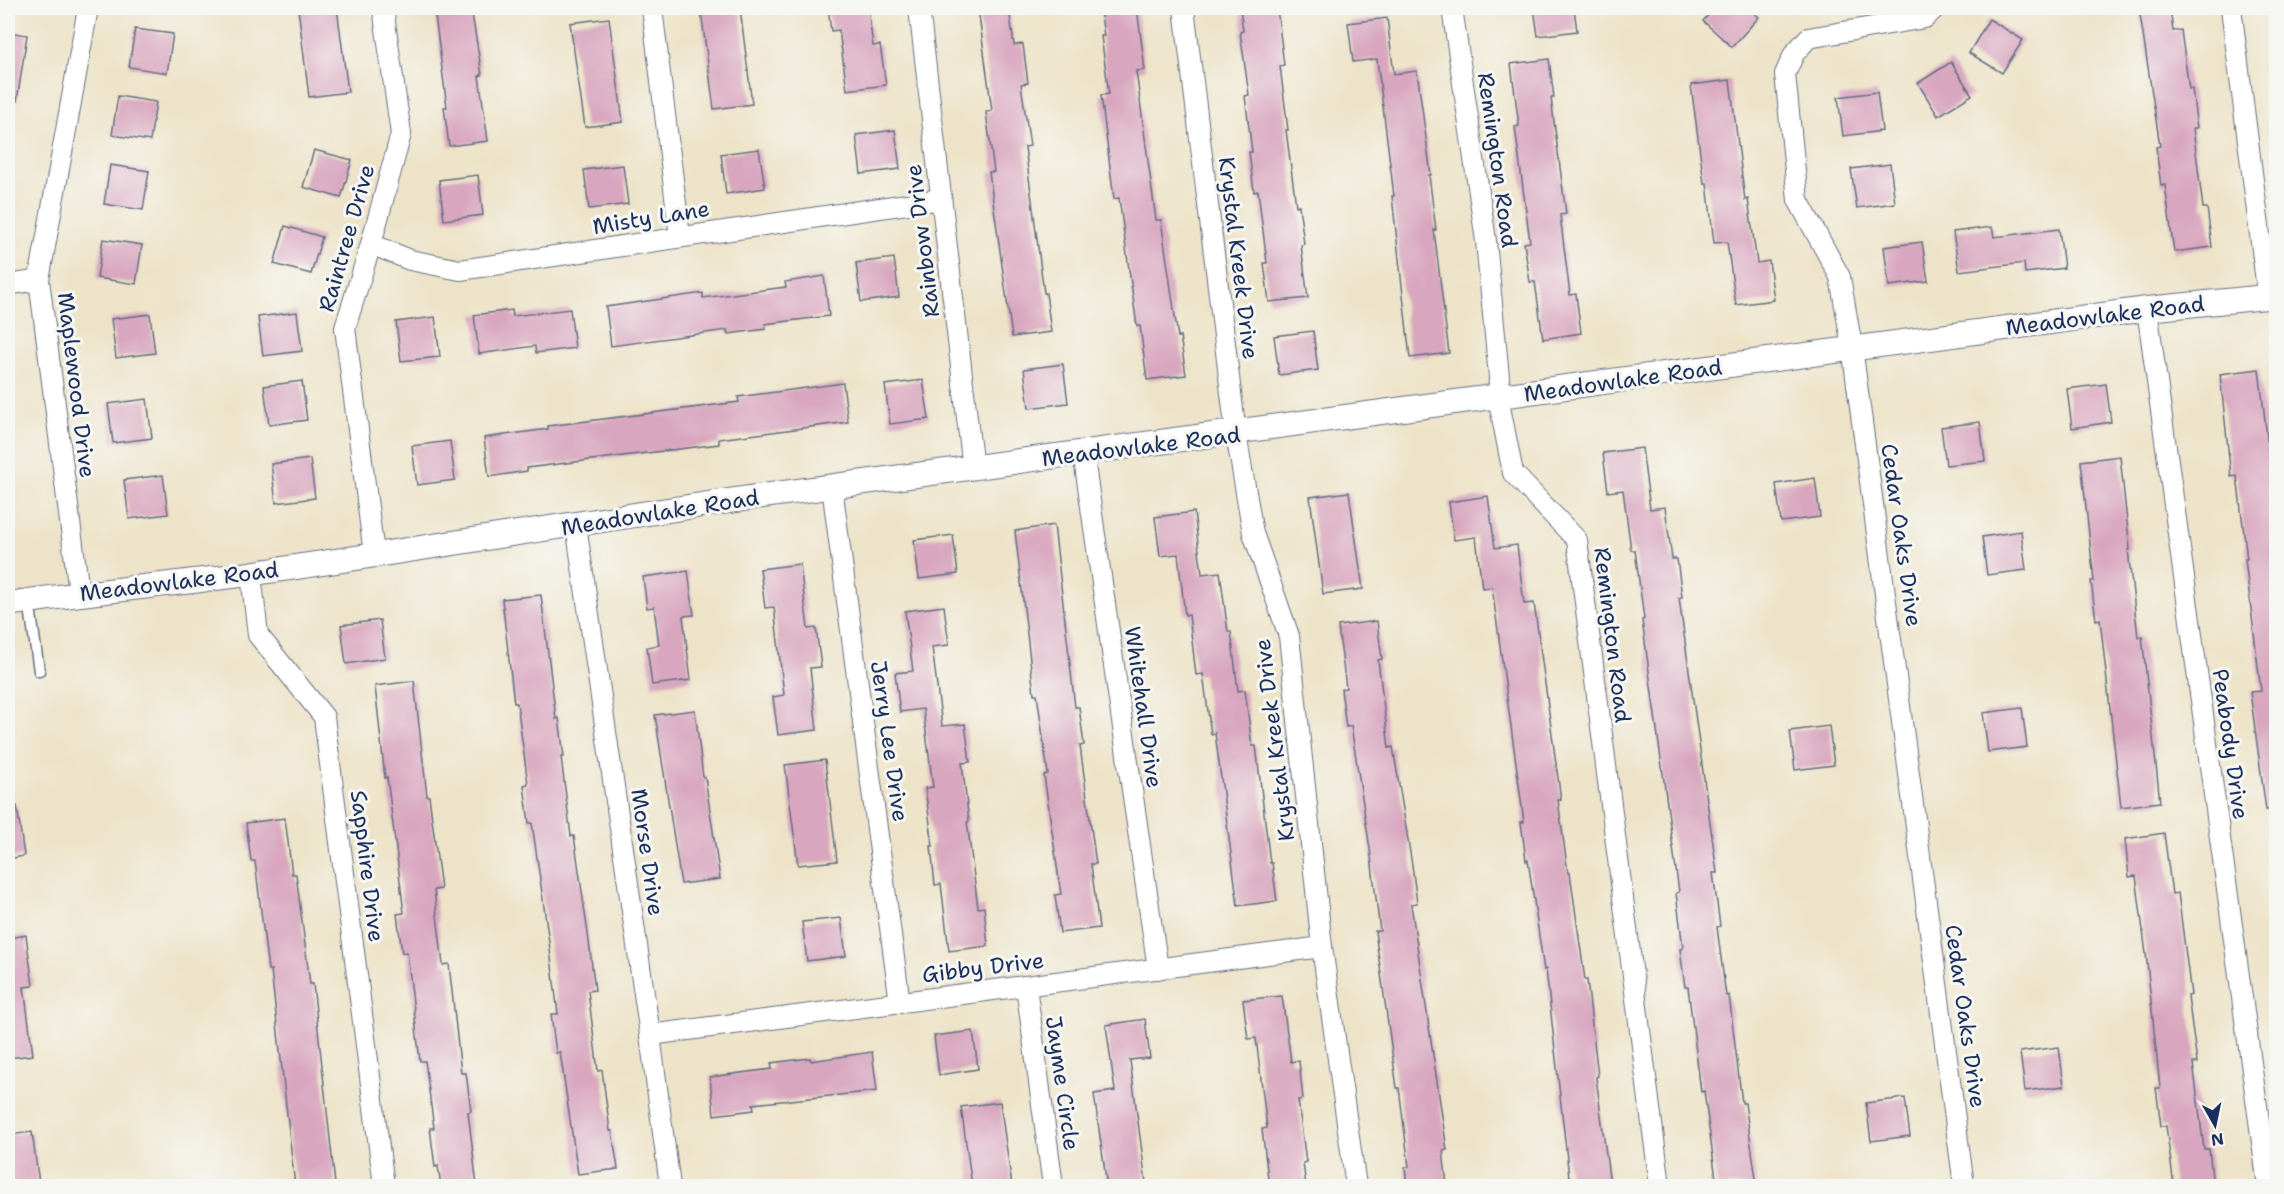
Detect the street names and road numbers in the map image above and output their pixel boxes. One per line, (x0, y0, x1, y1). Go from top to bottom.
street label: Remington Road (1471, 71, 1524, 250)
street label: Krystal Kreek Drive (1212, 155, 1265, 361)
street label: Raintree Drive (312, 161, 381, 315)
street label: Rainbow Drive (899, 163, 946, 319)
street label: Misty Lane (590, 194, 712, 241)
street label: Meadowlake Road (2004, 289, 2206, 342)
street label: Maplewood Drive (51, 291, 102, 479)
street label: Meadowlake Road (1522, 352, 1724, 409)
street label: Meadowlake Road (1040, 420, 1242, 473)
street label: Cedar Oaks Drive (1874, 442, 1929, 628)
street label: Meadowlake Road (559, 483, 761, 542)
street label: Remington Road (1587, 546, 1638, 724)
street label: Meadowlake Road (78, 555, 280, 608)
street label: Whitehall Drive (1118, 624, 1169, 790)
street label: Krystal Kreek Drive (1248, 637, 1301, 843)
street label: Jerry Lee Drive (864, 659, 915, 824)
street label: Peabody Drive (2206, 667, 2255, 821)
street label: Morse Drive (624, 787, 671, 917)
street label: Sapphire Drive (344, 789, 391, 944)
street label: Cedar Oaks Drive (1938, 923, 1993, 1109)
street label: Gibby Drive (920, 946, 1046, 989)
street label: Jayme Circle (1039, 1014, 1086, 1152)

